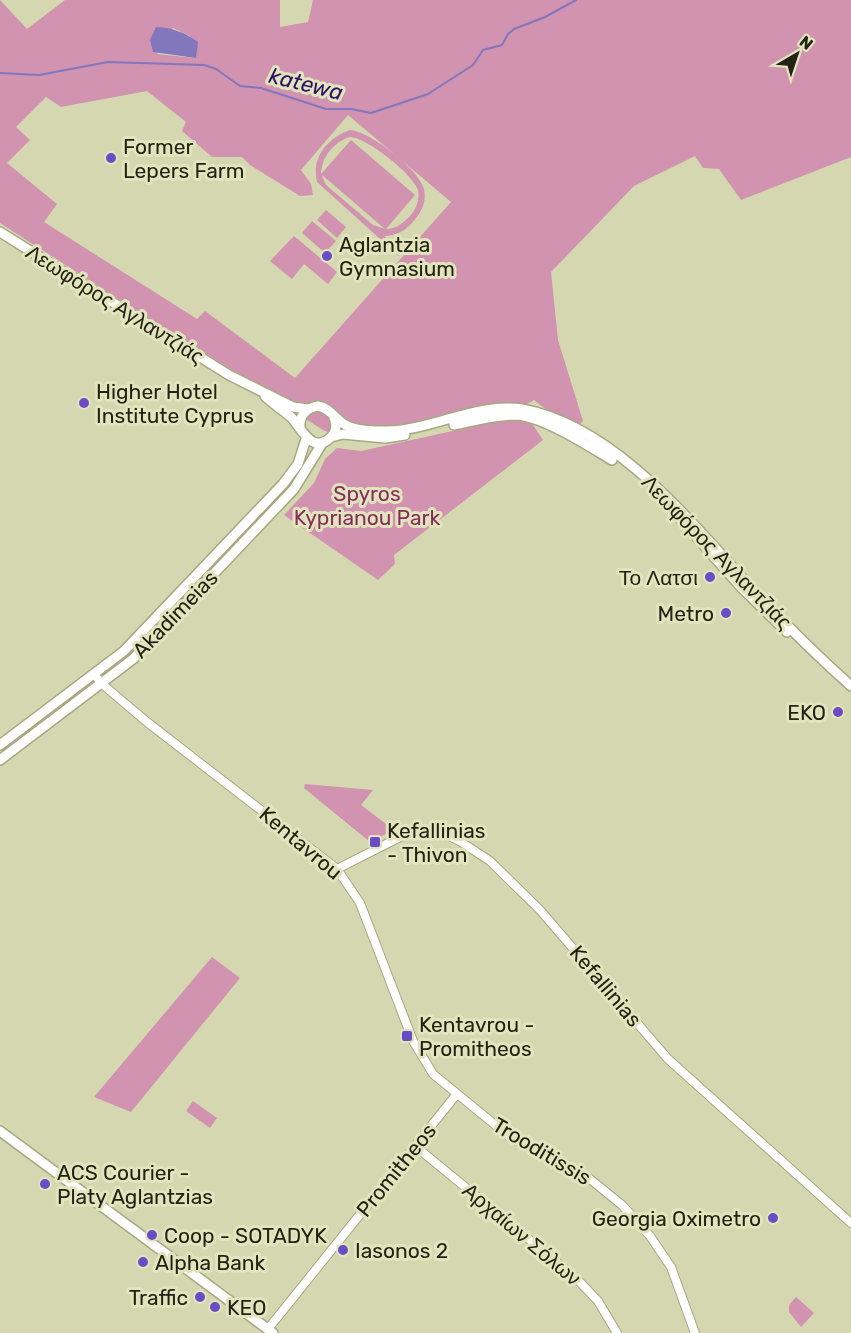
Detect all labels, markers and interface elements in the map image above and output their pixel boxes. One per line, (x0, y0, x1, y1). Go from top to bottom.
north arrow (767, 24, 827, 84)
text: N (796, 32, 817, 54)
water label: katewa (266, 62, 346, 106)
place label: Former Lepers Farm (123, 134, 244, 183)
marker: Former Lepers Farm (104, 151, 118, 165)
place label: Aglantzia Gymnasium (339, 232, 455, 281)
street label: Λεωφόρος Αγλαντζιάς (22, 239, 208, 369)
marker: Aglantzia Gymnasium (320, 249, 334, 263)
place label: Higher Hotel Institute Cyprus (96, 379, 254, 428)
marker: Higher Hotel Institute Cyprus (77, 396, 91, 410)
street label: Λεωφόρος Αγλαντζιάς (637, 470, 797, 634)
park label: Spyros Kyprianou Park (294, 481, 440, 530)
street label: Akadimeias (127, 565, 223, 663)
place label: Το Λατσι (619, 565, 698, 590)
marker: Το Λατσι (703, 570, 717, 584)
place label: Metro (658, 601, 714, 626)
marker: Metro (719, 606, 733, 620)
place label: EKO (787, 700, 826, 725)
marker: EKO (831, 705, 845, 719)
street label: Kentavrou (255, 801, 347, 885)
place label: Kefallinias - Thivon (387, 818, 486, 867)
marker: Kefallinias - Thivon (368, 835, 382, 849)
street label: Kefallinias (565, 940, 647, 1032)
place label: Kentavrou - Promitheos (419, 1012, 534, 1061)
marker: Kentavrou - Promitheos (400, 1029, 414, 1043)
street label: Trooditissis (488, 1112, 596, 1190)
street label: Promitheos (351, 1118, 441, 1222)
place label: ACS Courier - Platy Aglantzias (57, 1160, 213, 1209)
marker: ACS Courier - Platy Aglantzias (38, 1177, 52, 1191)
street label: Αρχαίων Σόλων (458, 1177, 586, 1291)
place label: Georgia Oximetro (592, 1206, 761, 1231)
marker: Georgia Oximetro (766, 1211, 780, 1225)
place label: Coop - SOTADYK (164, 1223, 327, 1248)
marker: Coop - SOTADYK (145, 1228, 159, 1242)
place label: Iasonos 2 (355, 1238, 448, 1263)
marker: Iasonos 2 (336, 1243, 350, 1257)
place label: Alpha Bank (155, 1250, 266, 1275)
marker: Alpha Bank (136, 1255, 150, 1269)
place label: Traffic (129, 1285, 188, 1310)
marker: Traffic (193, 1290, 207, 1304)
place label: KEO (227, 1295, 266, 1320)
marker: KEO (208, 1300, 222, 1314)

